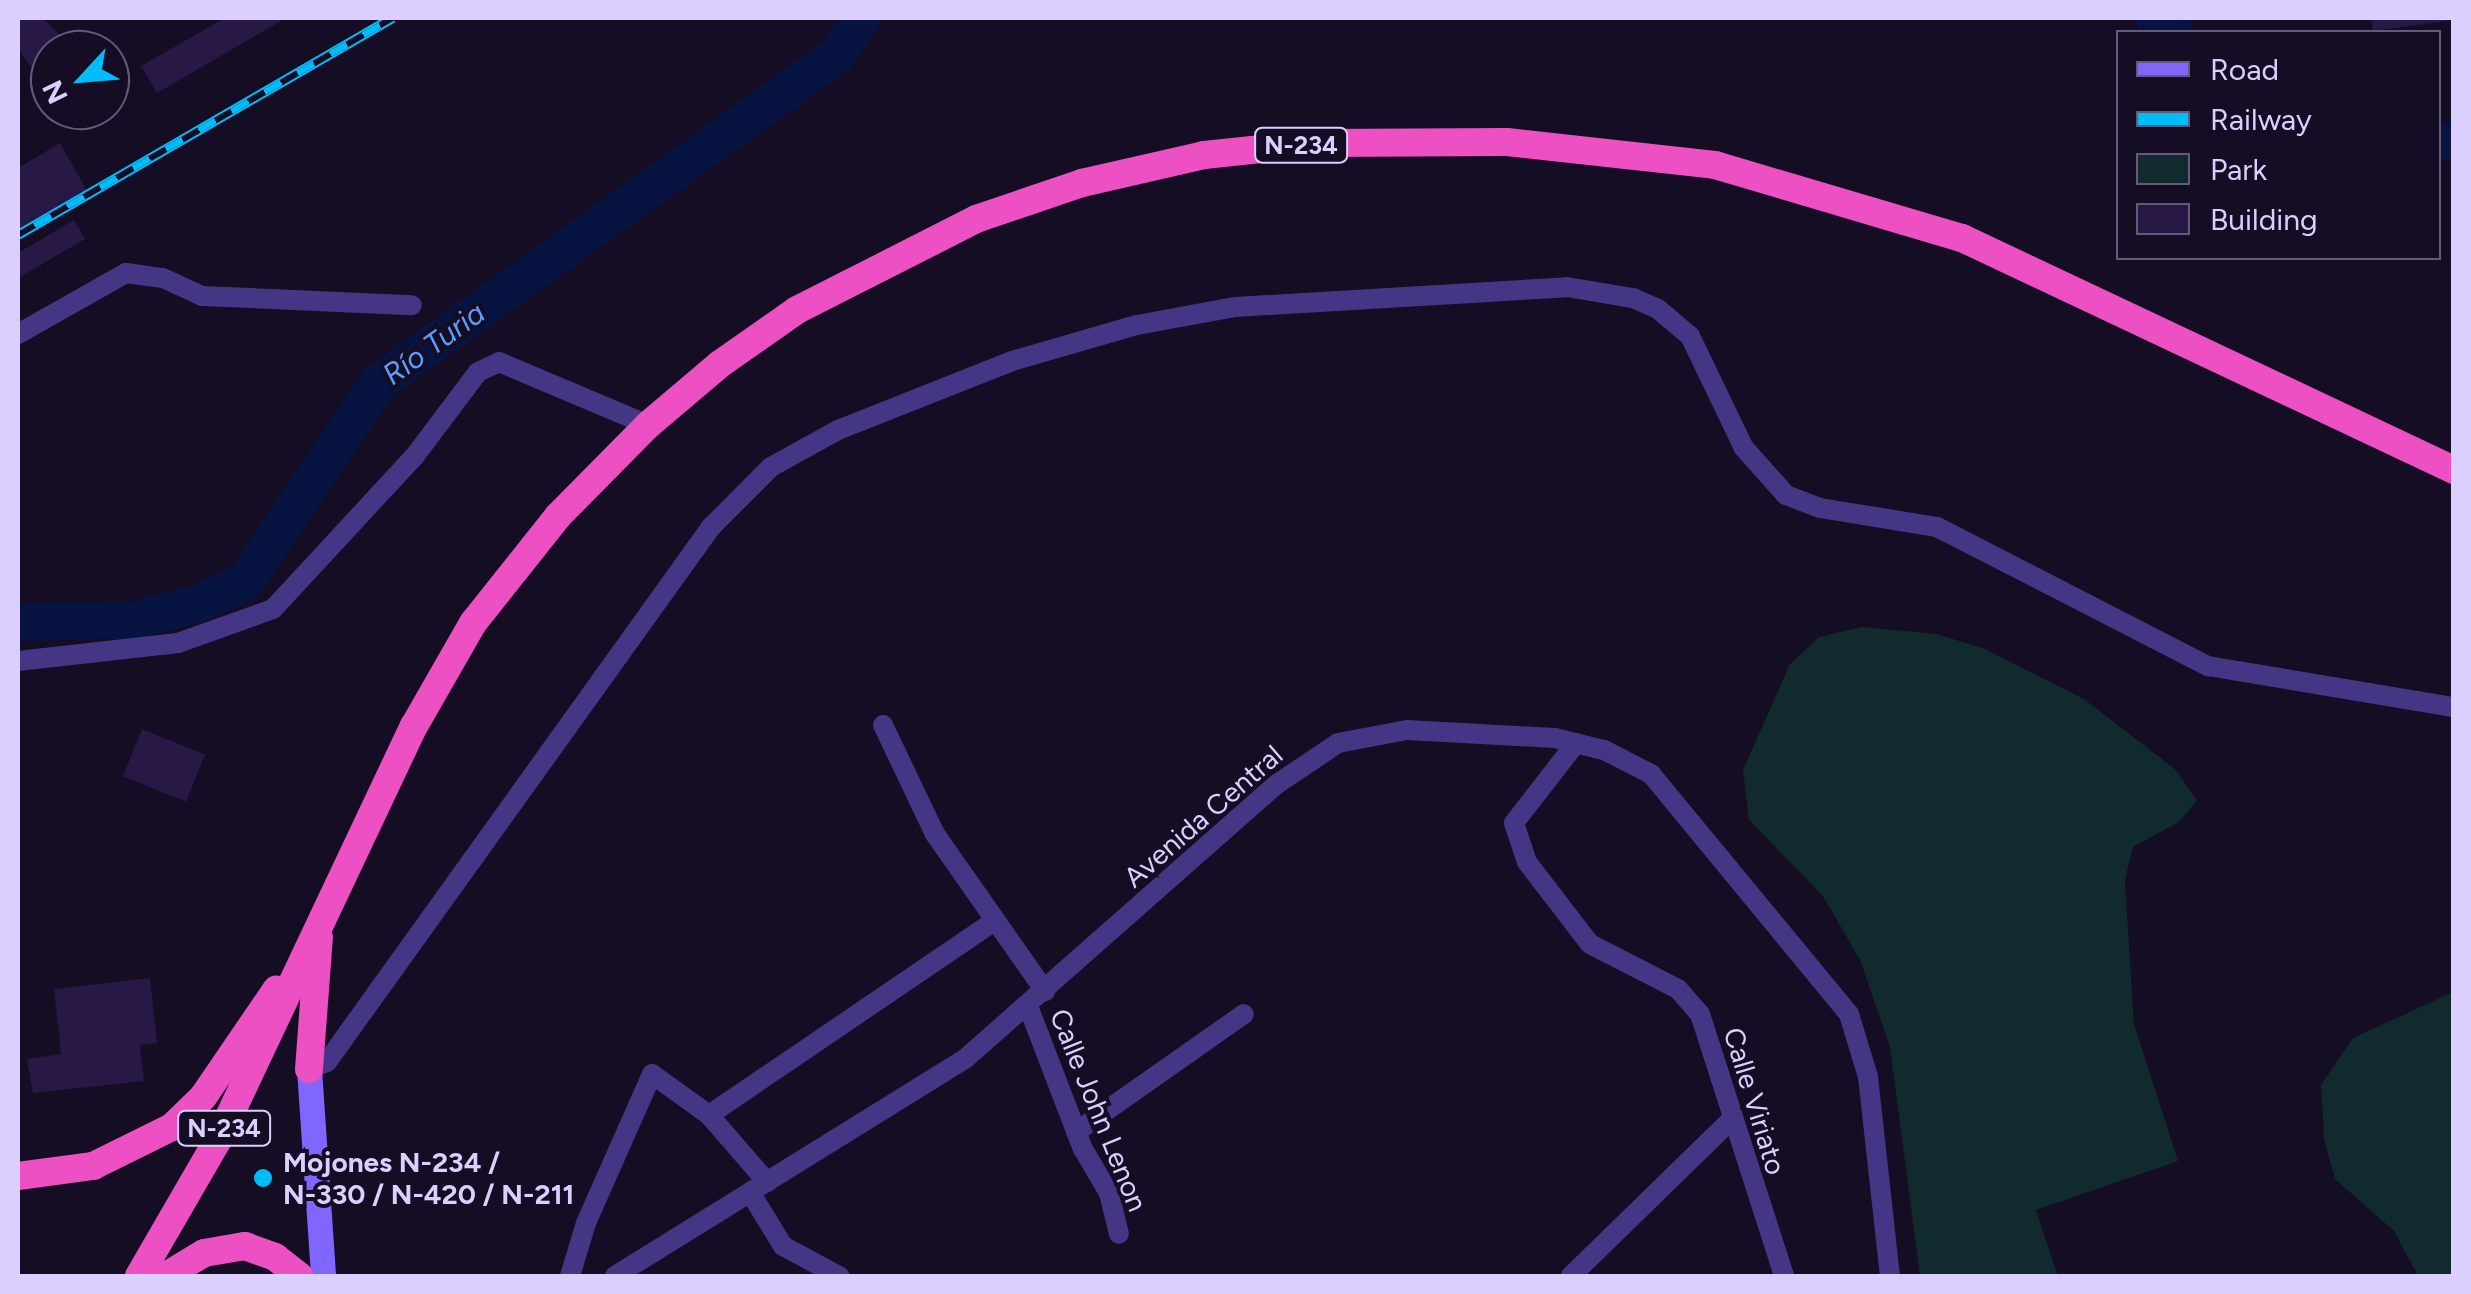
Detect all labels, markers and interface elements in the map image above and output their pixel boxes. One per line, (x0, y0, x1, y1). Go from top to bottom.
north arrow (30, 30, 130, 130)
legend (2116, 30, 2441, 260)
text: Road (2210, 51, 2279, 88)
text: N (35, 75, 75, 109)
text: Railway (2210, 101, 2312, 138)
road number: N-234 (1254, 125, 1348, 165)
text: Park (2210, 151, 2267, 188)
text: Building (2210, 201, 2318, 238)
water label: Río Turia (376, 295, 492, 393)
street label: Avenida Central (1117, 738, 1289, 894)
street label: Calle John Lenon (1043, 1004, 1155, 1216)
street label: Calle Viriato (1717, 1023, 1793, 1179)
road number: N-234 (176, 1108, 272, 1148)
place label: Mojones N-234 / N-330 / N-420 / N-211 (283, 1145, 574, 1211)
marker: Mojones N-234 / N-330 / N-420 / N-211 (252, 1167, 274, 1189)

